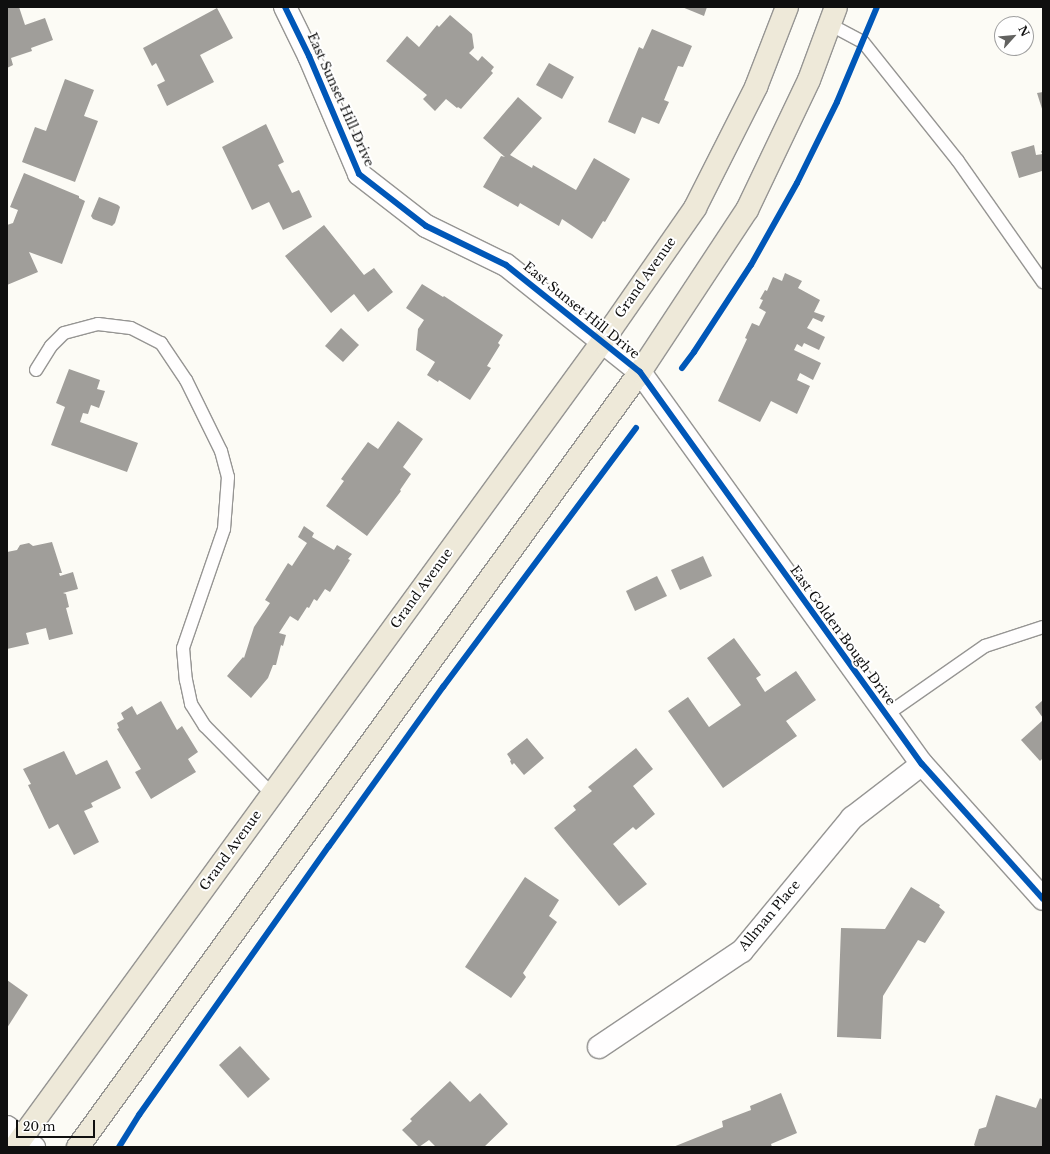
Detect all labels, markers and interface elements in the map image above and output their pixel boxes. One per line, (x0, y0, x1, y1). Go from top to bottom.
north arrow (994, 16, 1034, 56)
text: N (1015, 23, 1032, 39)
street label: East Sunset Hill Drive (303, 31, 377, 169)
street label: Grand Avenue (612, 234, 680, 322)
street label: East Sunset Hill Drive (520, 259, 642, 363)
street label: Grand Avenue (388, 546, 456, 632)
street label: East Golden Bough Drive (786, 563, 898, 709)
street label: Grand Avenue (197, 808, 265, 894)
street label: Allman Place (736, 878, 804, 954)
scale bar (18, 1112, 97, 1138)
text: 20 m (23, 1119, 55, 1134)

